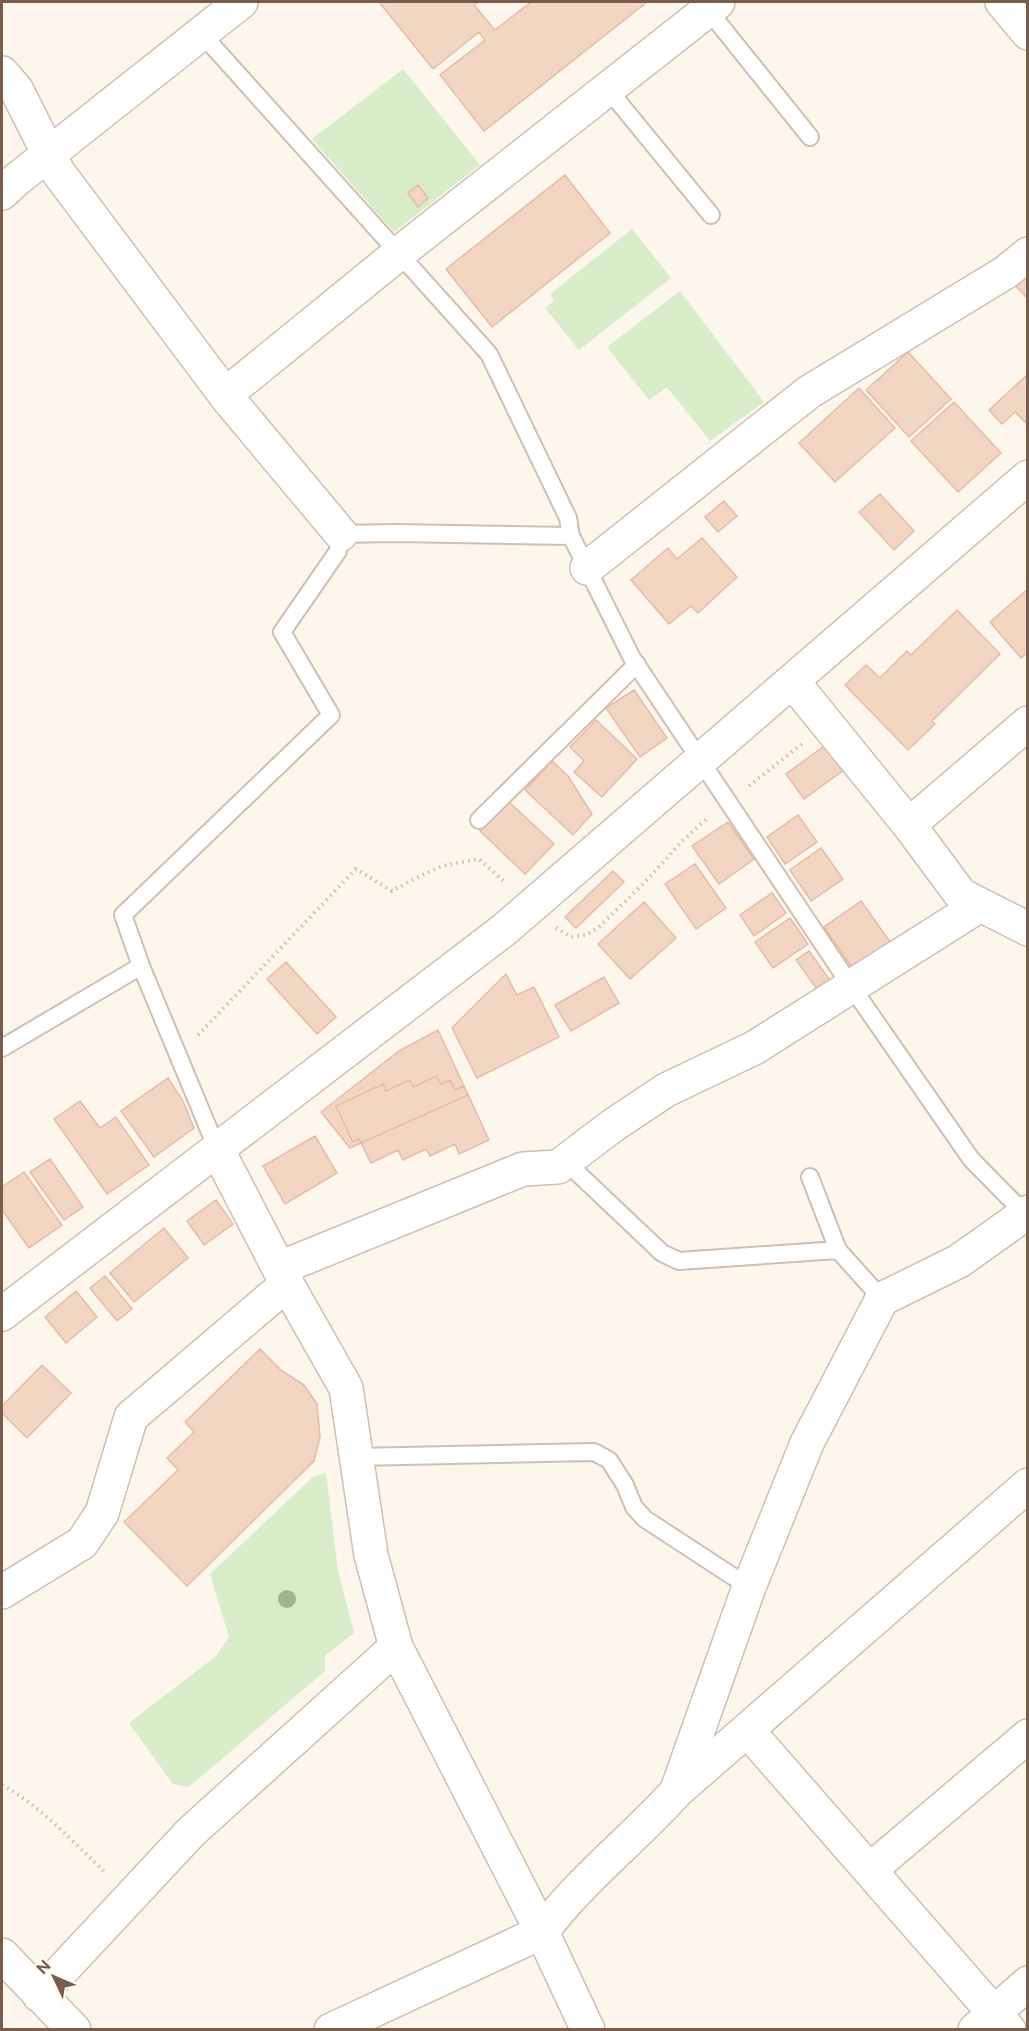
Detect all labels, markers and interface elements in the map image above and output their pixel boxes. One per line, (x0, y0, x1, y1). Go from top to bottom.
north arrow (24, 1947, 84, 2007)
text: N (32, 1956, 55, 1978)

